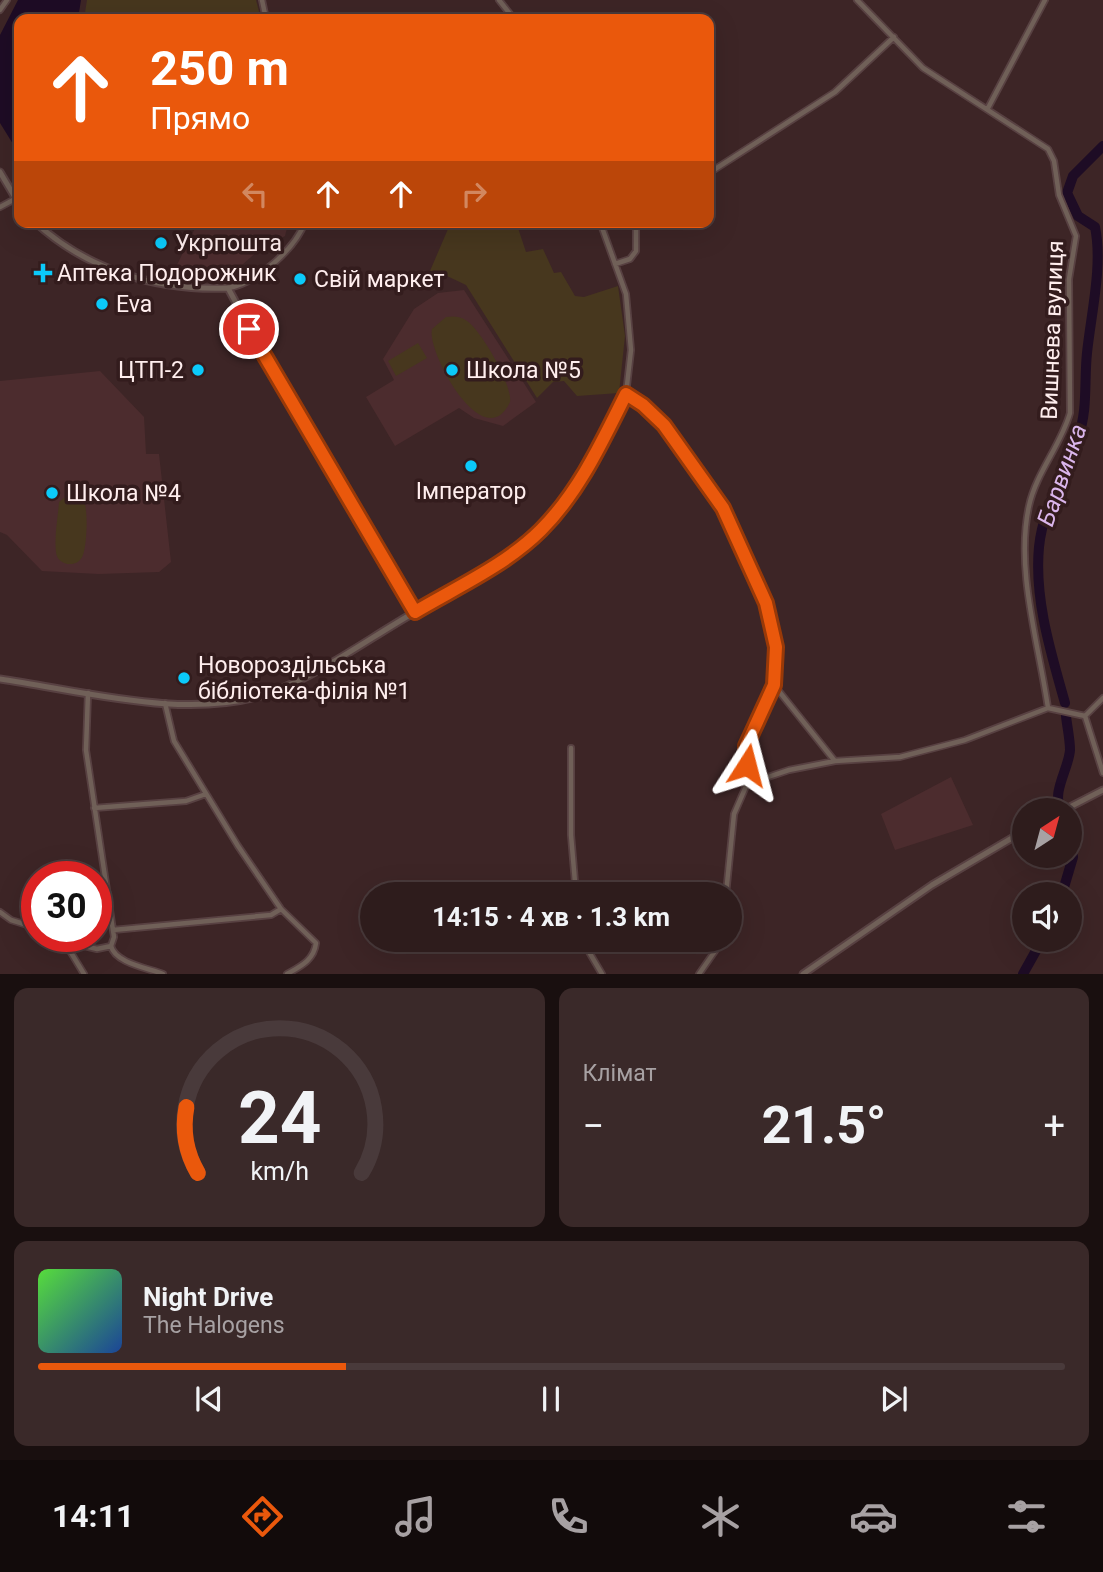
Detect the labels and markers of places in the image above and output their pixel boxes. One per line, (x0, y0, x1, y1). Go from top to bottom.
place label: Укрпошта (175, 230, 282, 257)
marker: Укрпошта (153, 235, 169, 251)
place label: Аптека Подорожник (57, 260, 277, 287)
marker: Аптека Подорожник (35, 265, 51, 281)
place label: Свiй маркет (314, 266, 445, 293)
marker: Свiй маркет (292, 271, 308, 287)
place label: Eva (116, 291, 152, 318)
marker: Eva (94, 296, 110, 312)
pin (219, 299, 279, 359)
place label: ЦТП-2 (118, 357, 184, 384)
place label: Школа №5 (466, 357, 581, 384)
marker: ЦТП-2 (190, 362, 206, 378)
marker: Школа №5 (444, 362, 460, 378)
marker: Імператор (463, 458, 479, 474)
place label: Імператор (416, 478, 526, 505)
place label: Школа №4 (66, 480, 181, 507)
marker: Школа №4 (44, 485, 60, 501)
place label: Новороздільська бібліотека-філія №1 (198, 652, 411, 705)
marker: Новороздільська бібліотека-філія №1 (176, 670, 192, 686)

